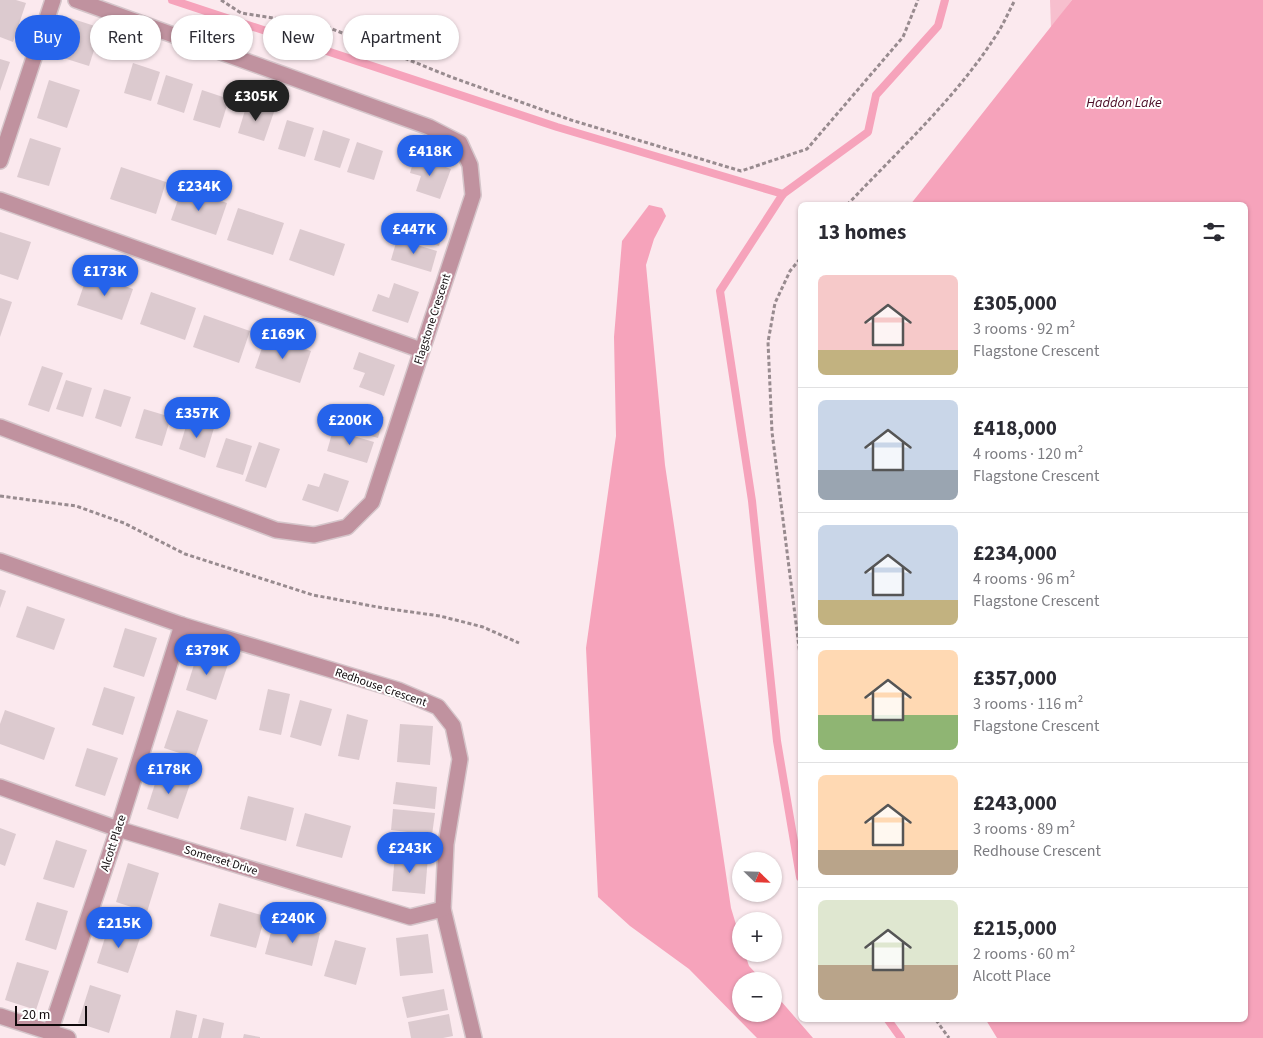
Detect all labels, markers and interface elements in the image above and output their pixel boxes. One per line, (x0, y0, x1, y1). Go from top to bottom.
chip: Buy (15, 15, 80, 60)
chip: Rent (90, 15, 161, 60)
chip: Filters (171, 15, 253, 60)
chip: New (263, 15, 333, 60)
chip: Apartment (343, 15, 459, 60)
pin: £305K (221, 80, 291, 122)
text: £305K (234, 85, 278, 107)
water label: Haddon Lake (1086, 93, 1162, 113)
pin: £418K (395, 134, 465, 177)
text: £418K (408, 140, 452, 162)
pin: £234K (164, 170, 234, 212)
text: £234K (177, 175, 221, 197)
pin: £447K (379, 212, 449, 255)
text: 13 homes (818, 217, 906, 247)
text: £447K (392, 218, 436, 240)
icon: filters (1200, 218, 1228, 246)
pin: £173K (70, 254, 140, 297)
text: £173K (83, 260, 127, 282)
street label: Flagstone Crescent (410, 271, 455, 367)
text: £305,000 (973, 288, 1057, 318)
icon: home (858, 295, 918, 355)
pin: £169K (248, 318, 318, 360)
text: 3 rooms · 92 m² (973, 318, 1075, 340)
text: £169K (261, 323, 305, 345)
text: Flagstone Crescent (973, 340, 1099, 362)
pin: £357K (162, 396, 232, 439)
text: £357K (175, 402, 219, 424)
pin: £200K (315, 404, 385, 446)
text: £200K (328, 409, 372, 431)
text: £418,000 (973, 413, 1057, 443)
icon: home (858, 420, 918, 480)
text: 4 rooms · 120 m² (973, 443, 1083, 465)
text: Flagstone Crescent (973, 465, 1099, 487)
text: £234,000 (973, 538, 1057, 568)
icon: home (858, 545, 918, 605)
text: 4 rooms · 96 m² (973, 568, 1075, 590)
text: Flagstone Crescent (973, 590, 1099, 612)
pin: £379K (172, 634, 242, 676)
text: £379K (185, 639, 229, 661)
text: £357,000 (973, 663, 1057, 693)
street label: Redhouse Crescent (333, 664, 429, 711)
icon: home (858, 670, 918, 730)
text: 3 rooms · 116 m² (973, 693, 1083, 715)
text: Flagstone Crescent (973, 715, 1099, 737)
pin: £178K (134, 752, 204, 795)
text: £178K (147, 758, 191, 780)
text: £243,000 (973, 788, 1057, 818)
icon: home (858, 795, 918, 855)
street label: Alcott Place (96, 813, 131, 874)
text: 3 rooms · 89 m² (973, 818, 1075, 840)
pin: £243K (375, 832, 445, 874)
text: £243K (388, 837, 432, 859)
text: Redhouse Crescent (973, 840, 1101, 862)
street label: Somerset Drive (182, 841, 260, 880)
north arrow (732, 852, 782, 902)
map controls (732, 852, 782, 1022)
pin: £240K (258, 902, 328, 944)
pin: £215K (84, 906, 154, 949)
text: £240K (271, 907, 315, 929)
text: £215K (97, 912, 141, 934)
button: + (732, 912, 782, 962)
text: £215,000 (973, 913, 1057, 943)
icon: home (858, 920, 918, 980)
text: 2 rooms · 60 m² (973, 943, 1075, 965)
text: Alcott Place (973, 965, 1051, 987)
button: − (732, 972, 782, 1022)
scale bar (15, 1003, 88, 1026)
text: 20 m (22, 1005, 50, 1025)

